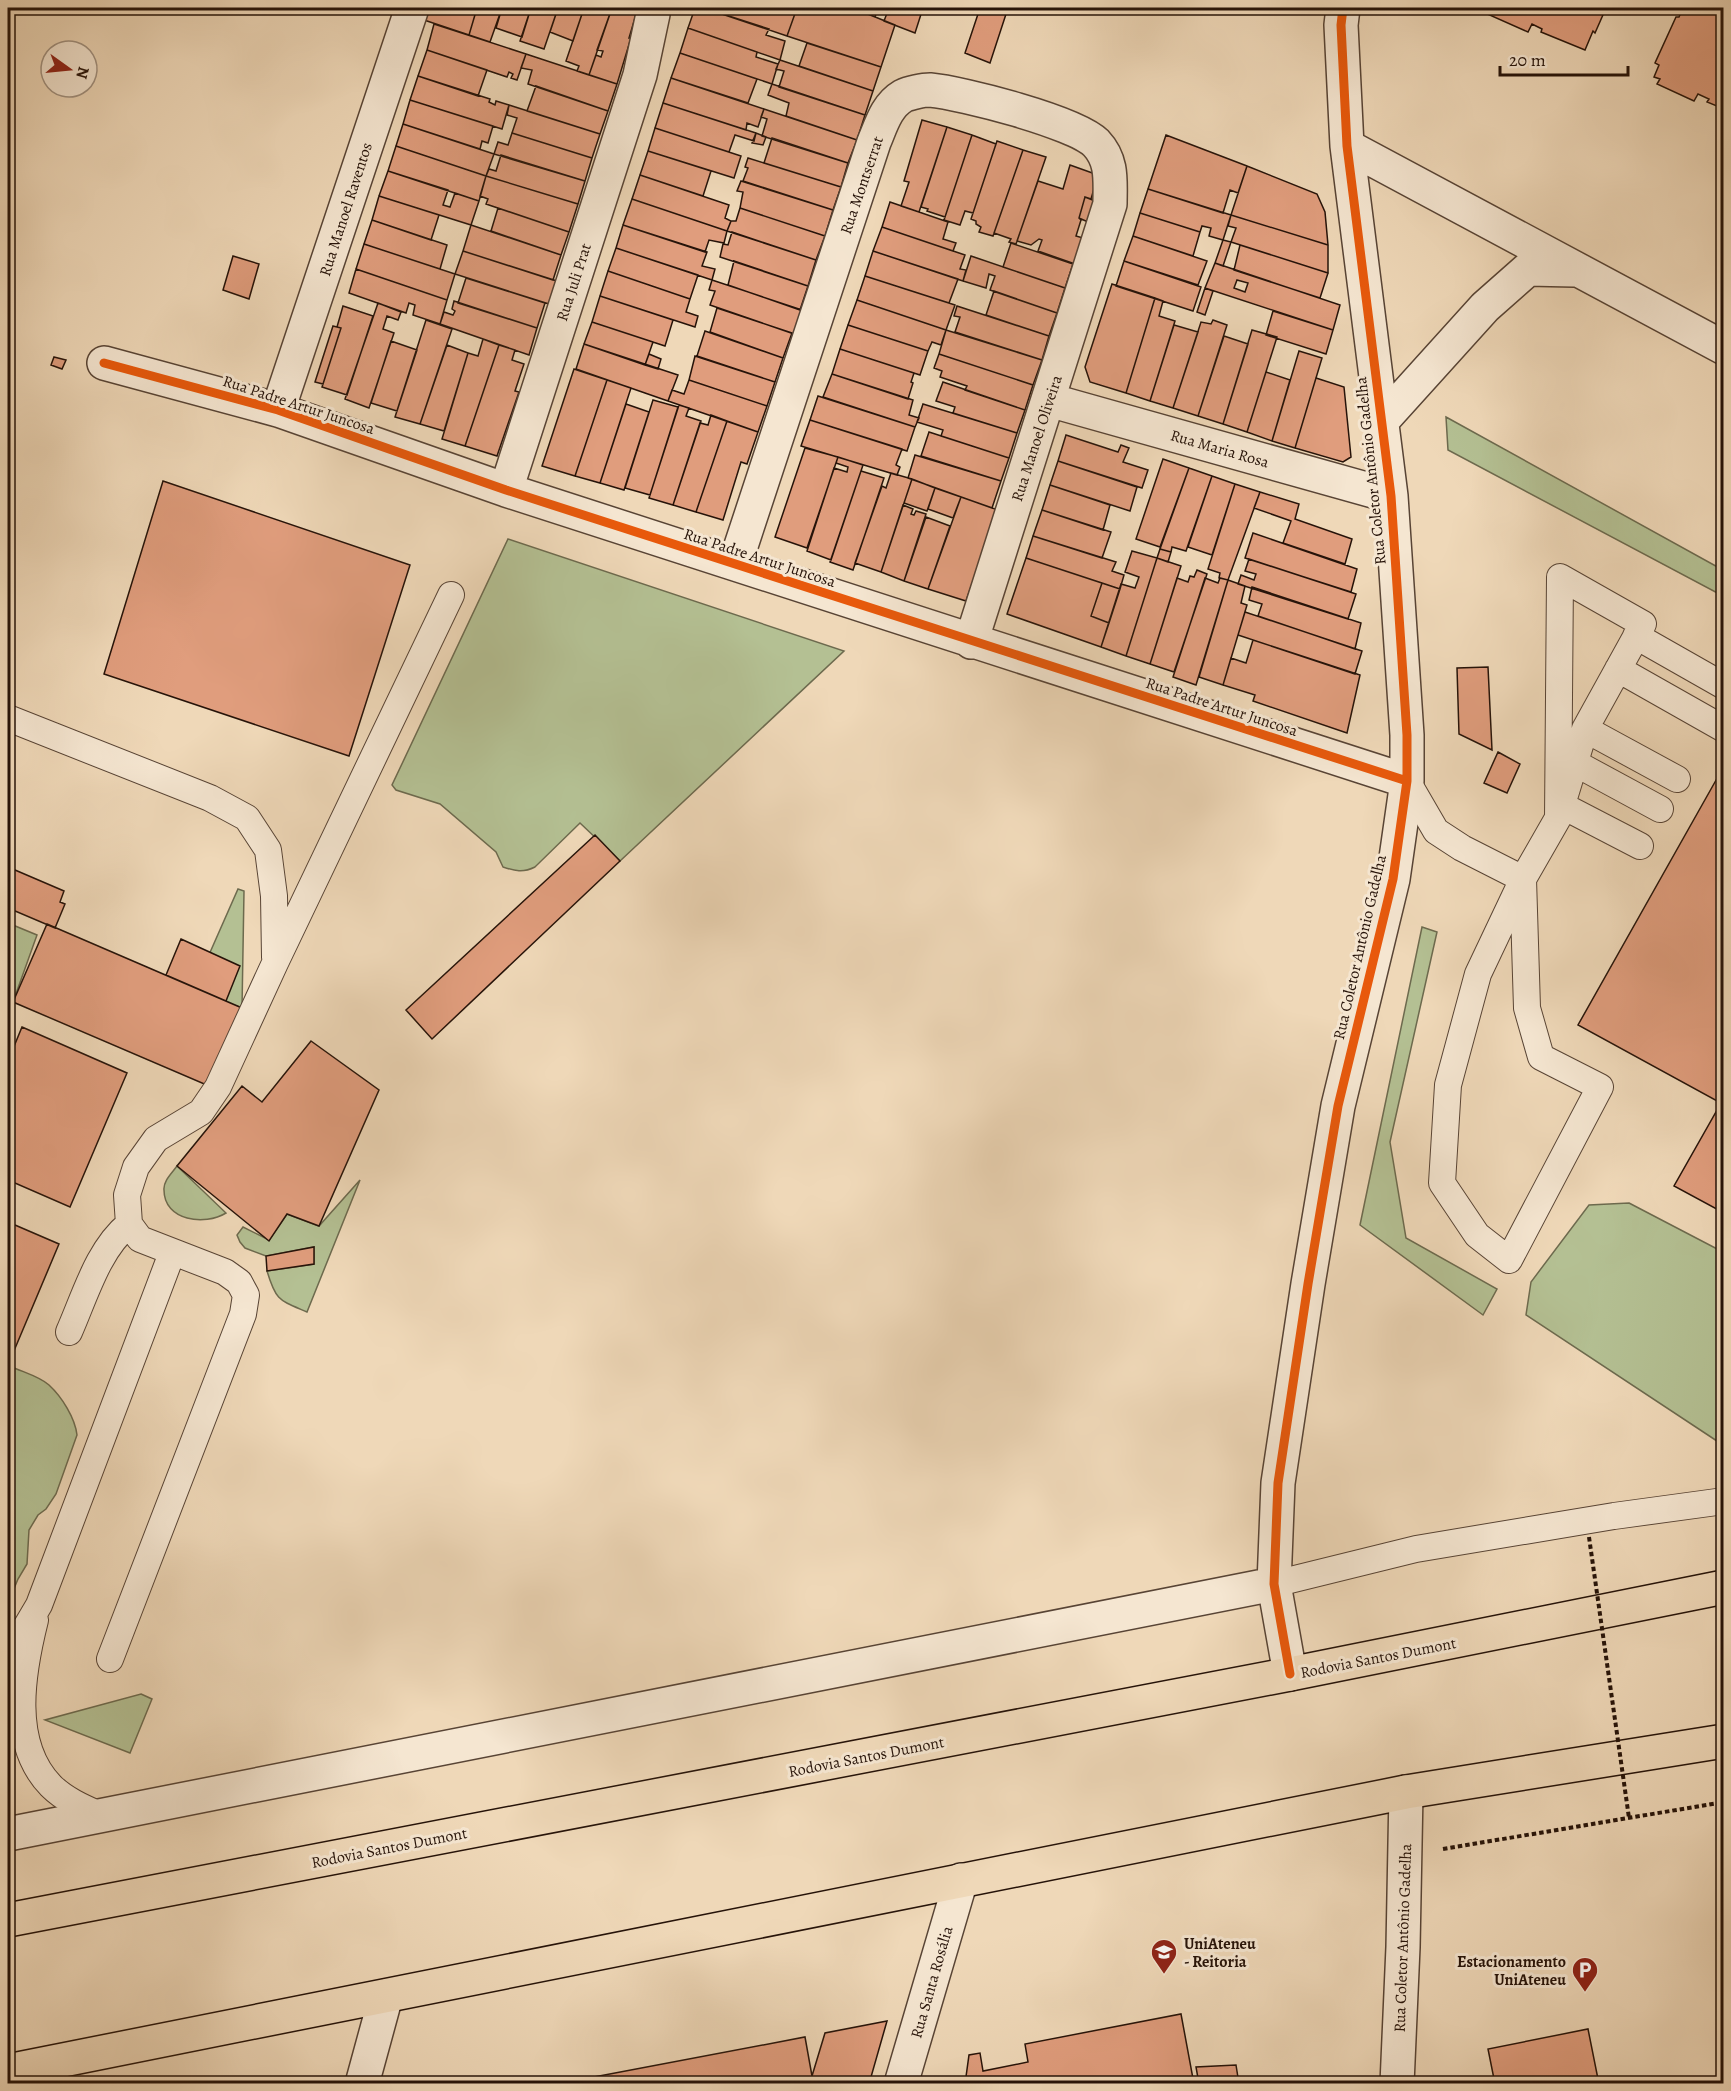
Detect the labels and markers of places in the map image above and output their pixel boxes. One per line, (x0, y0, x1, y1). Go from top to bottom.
place label: UniAteneu - Reitoria (1184, 1933, 1256, 1973)
school or university icon: UniAteneu - Reitoria (1149, 1937, 1179, 1975)
place label: Estacionamento UniAteneu (1457, 1951, 1566, 1991)
parking icon: Estacionamento UniAteneu (1570, 1955, 1600, 1993)

